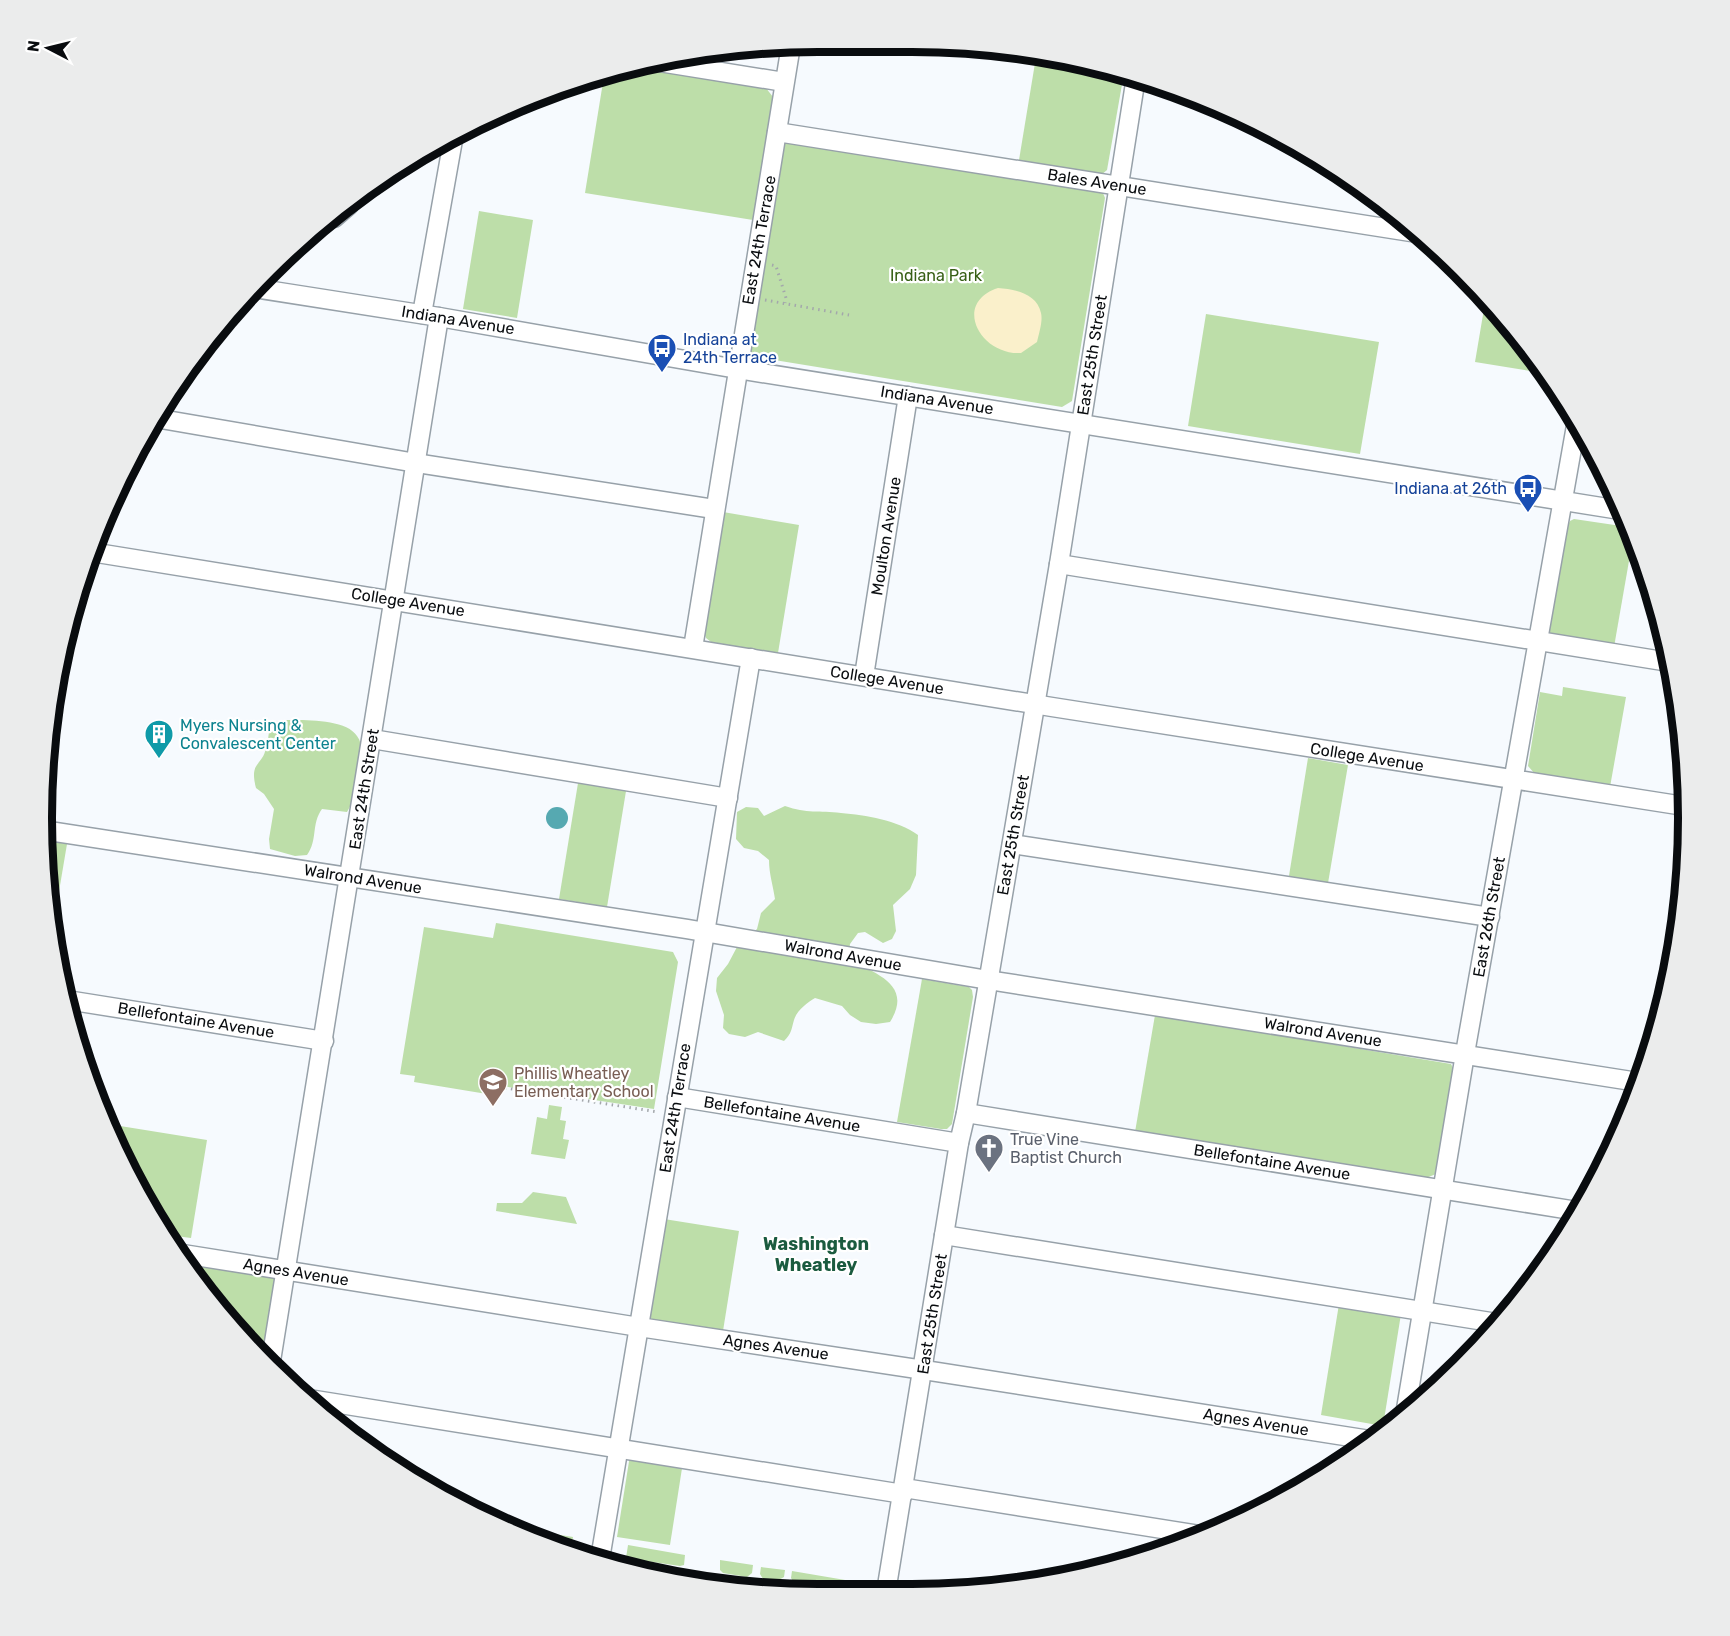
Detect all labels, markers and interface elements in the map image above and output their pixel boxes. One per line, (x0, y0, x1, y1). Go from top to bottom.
north arrow (18, 18, 78, 78)
text: N (23, 39, 44, 53)
street label: Bales Avenue (1046, 165, 1148, 199)
street label: East 24th Terrace (738, 174, 780, 306)
park label: Indiana Park (890, 266, 983, 285)
street label: East 25th Street (1073, 293, 1111, 417)
street label: Indiana Avenue (400, 302, 516, 338)
place label: Indiana at 24th Terrace (683, 330, 777, 367)
bus stop icon: Indiana at 24th Terrace (646, 332, 678, 374)
street label: Indiana Avenue (879, 382, 995, 418)
bus stop icon: Indiana at 26th (1512, 472, 1544, 514)
street label: Moulton Avenue (867, 475, 905, 597)
place label: Indiana at 26th (1394, 479, 1507, 498)
street label: College Avenue (350, 584, 466, 620)
street label: College Avenue (829, 662, 945, 698)
place label: Myers Nursing & Convalescent Center (180, 716, 336, 753)
building icon: Myers Nursing & Convalescent Center (143, 718, 175, 760)
street label: East 24th Street (345, 727, 383, 851)
street label: College Avenue (1309, 739, 1425, 775)
street label: East 25th Street (993, 773, 1033, 897)
street label: East 26th Street (1469, 855, 1509, 979)
street label: Walrond Avenue (303, 860, 423, 898)
street label: Walrond Avenue (783, 935, 903, 975)
street label: Bellefontaine Avenue (116, 998, 276, 1042)
street label: Walrond Avenue (1263, 1013, 1383, 1051)
street label: East 24th Terrace (655, 1042, 695, 1174)
place label: Phillis Wheatley Elementary School (514, 1064, 654, 1101)
school or university icon: Phillis Wheatley Elementary School (477, 1066, 509, 1108)
street label: Bellefontaine Avenue (702, 1092, 862, 1136)
place label: True Vine Baptist Church (1010, 1130, 1122, 1167)
church icon: True Vine Baptist Church (973, 1132, 1005, 1174)
street label: Bellefontaine Avenue (1192, 1140, 1352, 1184)
district label: Washington Wheatley (763, 1233, 869, 1276)
street label: East 25th Street (913, 1252, 951, 1376)
street label: Agnes Avenue (242, 1254, 350, 1290)
street label: Agnes Avenue (722, 1330, 830, 1364)
street label: Agnes Avenue (1202, 1404, 1310, 1440)

